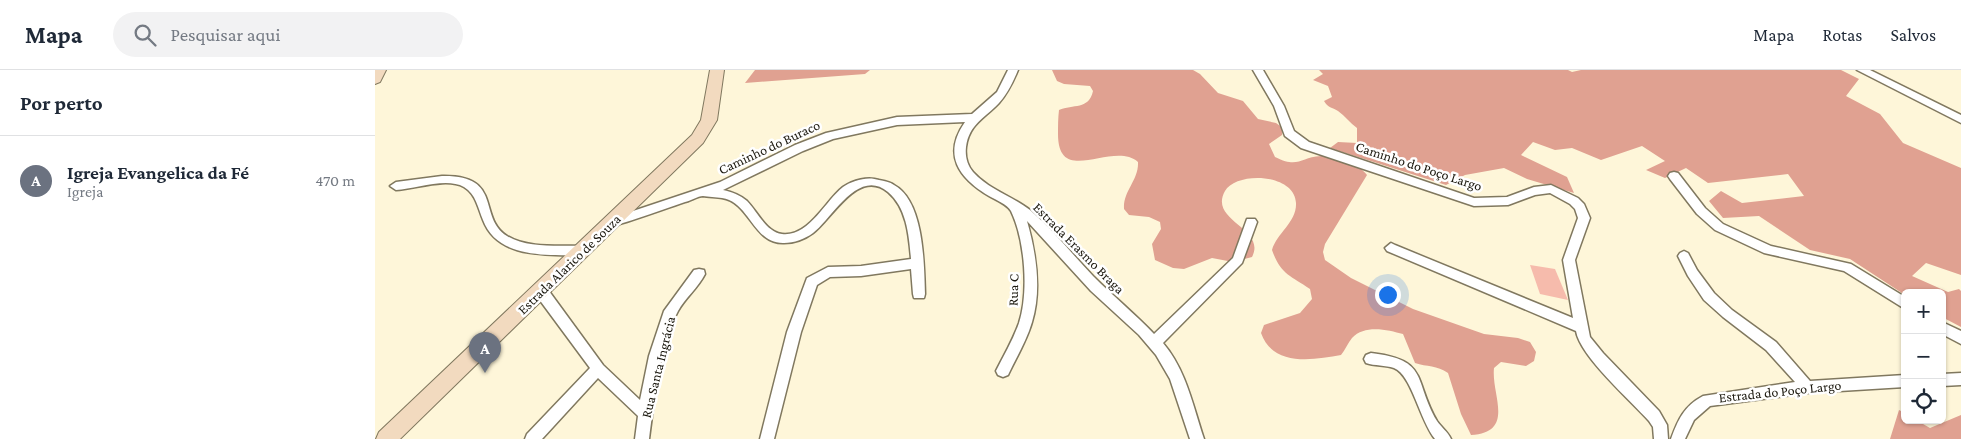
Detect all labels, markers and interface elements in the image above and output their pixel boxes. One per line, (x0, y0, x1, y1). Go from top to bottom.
search box (113, 12, 463, 57)
text: Mapa (25, 21, 83, 48)
icon: search (131, 21, 159, 49)
text: Pesquisar aqui (171, 24, 280, 45)
text: Mapa (1753, 25, 1794, 45)
text: Rotas (1822, 25, 1862, 45)
text: Salvos (1890, 25, 1936, 45)
text: Por perto (20, 91, 103, 115)
street label: Caminho do Buraco (716, 116, 822, 178)
street label: Caminho do Poço Largo (1354, 138, 1484, 194)
text: Igreja Evangelica da Fé (67, 162, 249, 183)
text: A (31, 172, 41, 189)
text: 470 m (315, 172, 355, 189)
text: Igreja (67, 183, 103, 200)
street label: Estrada Erasmo Braga (1030, 199, 1128, 297)
street label: Estrada Alarico de Souza (514, 210, 624, 317)
street label: Rua C (1004, 274, 1022, 306)
your location (1375, 282, 1401, 308)
map controls (1901, 289, 1946, 424)
button: + (1901, 289, 1946, 334)
street label: Rua Santa Ingrácia (638, 314, 678, 419)
pin: A (469, 332, 501, 373)
button: − (1901, 334, 1946, 379)
street label: Estrada do Poço Largo (1718, 377, 1842, 405)
button: locate (1901, 379, 1946, 424)

